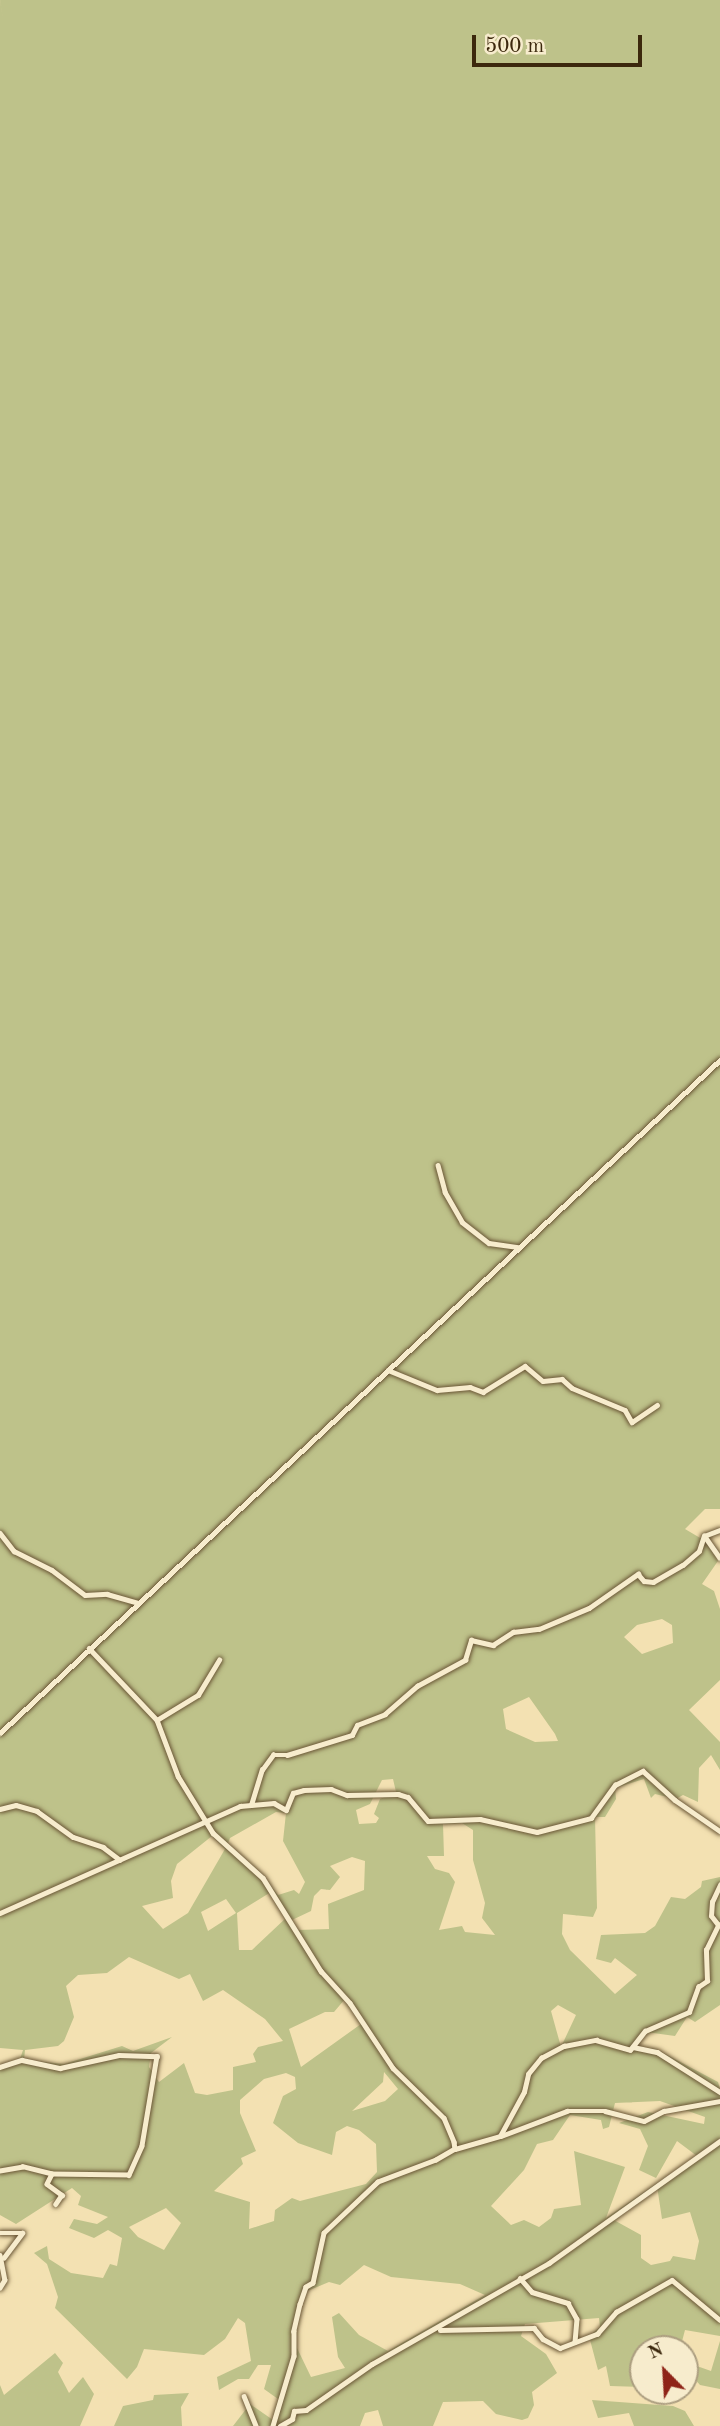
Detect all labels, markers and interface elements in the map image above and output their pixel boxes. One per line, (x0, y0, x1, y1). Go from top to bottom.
scale bar (475, 21, 645, 65)
text: 500 m (485, 36, 544, 57)
north arrow (629, 2335, 699, 2405)
text: N (646, 2341, 667, 2364)

